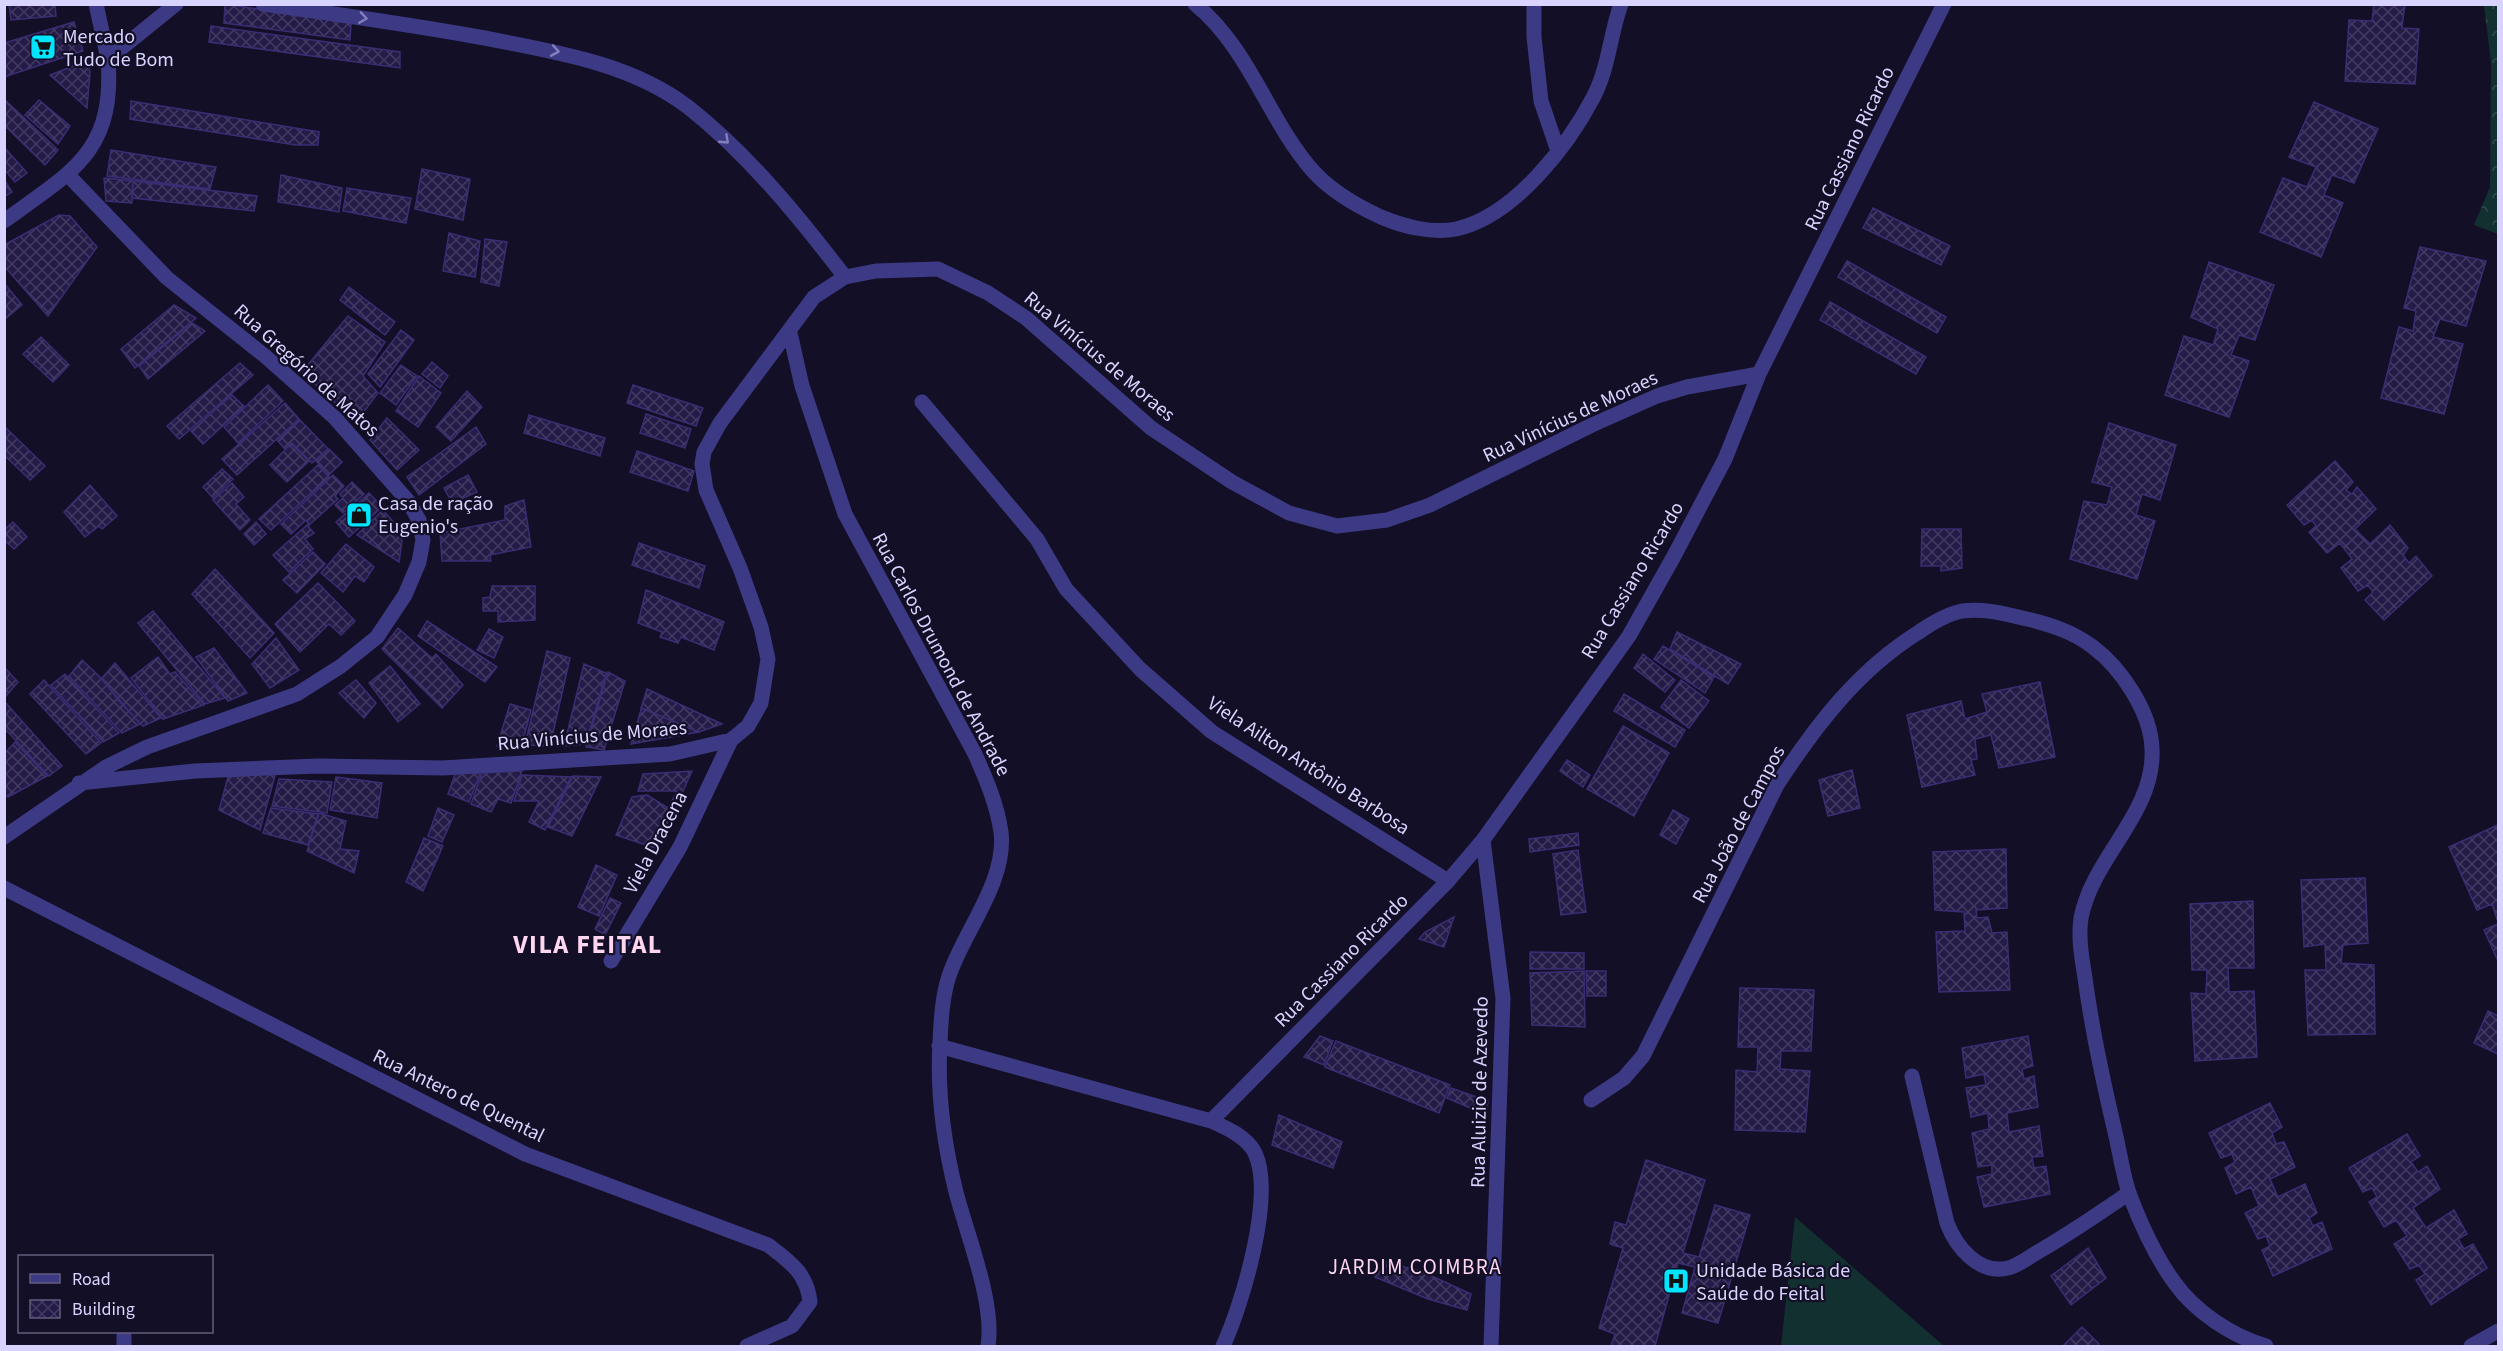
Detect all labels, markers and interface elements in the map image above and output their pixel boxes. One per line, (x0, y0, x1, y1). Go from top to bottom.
one-way arrow (358, 11, 368, 23)
place label: Mercado Tudo de Bom (63, 23, 174, 74)
supermarket icon: Mercado Tudo de Bom (28, 32, 58, 62)
one-way arrow (550, 45, 560, 57)
street label: Rua Cassiano Ricardo (1798, 62, 1902, 235)
one-way arrow (719, 133, 729, 144)
street label: Rua Vinícius de Moraes (1018, 285, 1181, 429)
street label: Rua Gregório de Matos (227, 298, 385, 444)
street label: Rua Vinícius de Moraes (1478, 364, 1662, 470)
place label: Casa de ração Eugenio's (378, 490, 493, 541)
street label: Rua Cassiano Ricardo (1575, 496, 1691, 665)
shop icon: Casa de ração Eugenio's (344, 500, 374, 530)
street label: Rua Carlos Drumond de Andrade (865, 528, 1017, 781)
street label: Viela Ailton Antônio Barbosa (1202, 690, 1415, 842)
street label: Rua Vinícius de Moraes (496, 714, 688, 758)
street label: Rua João de Campos (1685, 741, 1792, 908)
street label: Viela Dracena (617, 786, 695, 899)
street label: Rua Cassiano Ricardo (1268, 887, 1415, 1034)
district label: VILA FEITAL (512, 926, 663, 963)
street label: Rua Aluizio de Azevedo (1464, 996, 1496, 1188)
street label: Rua Antero de Quental (368, 1042, 549, 1150)
district label: JARDIM COIMBRA (1328, 1252, 1502, 1282)
legend (18, 1255, 213, 1333)
place label: Unidade Básica de Saúde do Feital (1696, 1257, 1850, 1308)
hospital icon: Unidade Básica de Saúde do Feital (1661, 1266, 1691, 1296)
text: Road (72, 1267, 111, 1292)
text: Building (72, 1297, 135, 1322)

